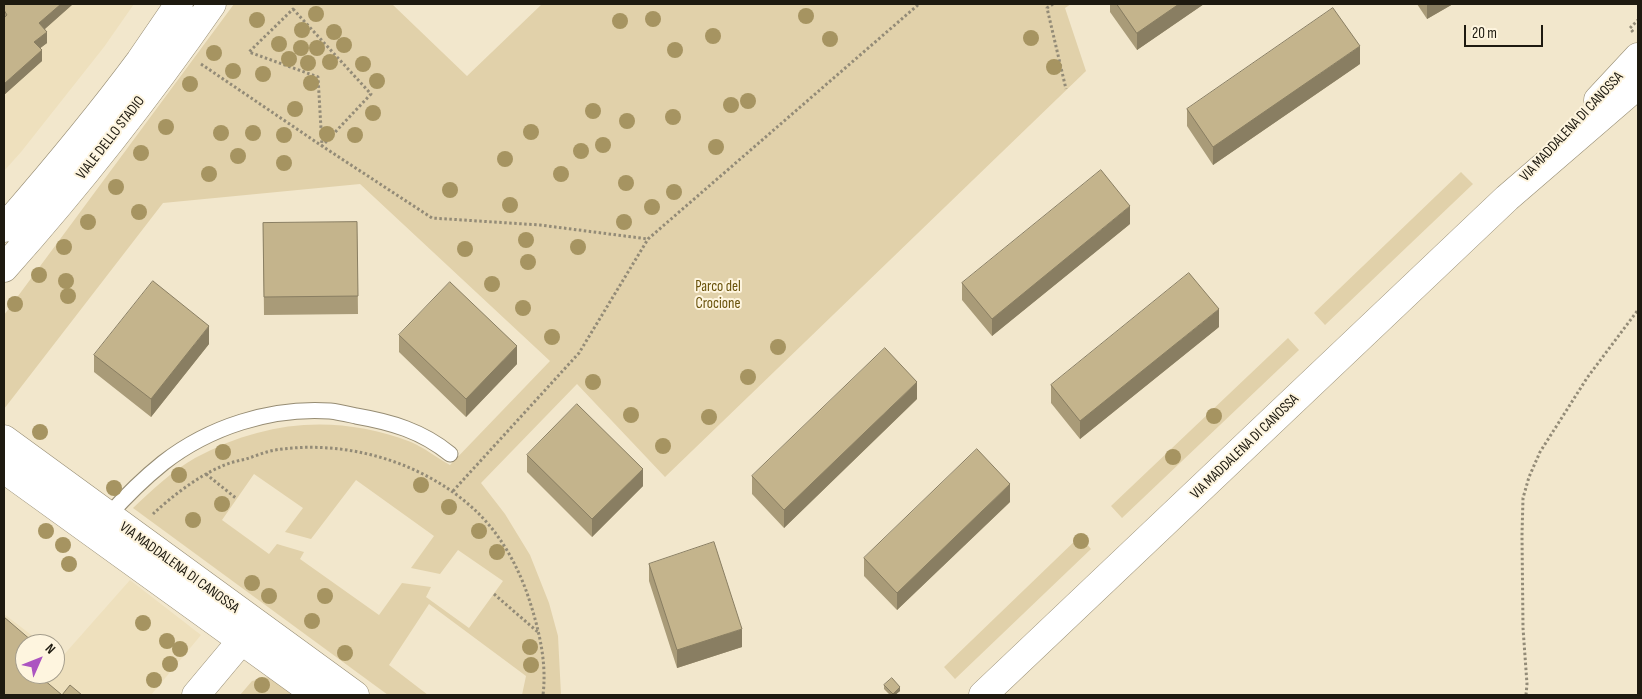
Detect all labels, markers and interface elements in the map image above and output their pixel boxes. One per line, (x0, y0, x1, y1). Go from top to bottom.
scale bar (1467, 15, 1546, 47)
text: 20 m (1472, 24, 1497, 43)
street label: VIA MADDALENA DI CANOSSA (1516, 68, 1628, 186)
street label: VIALE DELLO STADIO (73, 93, 149, 183)
park label: Parco del Crocione (695, 278, 741, 313)
street label: VIA MADDALENA DI CANOSSA (1187, 391, 1303, 503)
street label: VIA MADDALENA DI CANOSSA (116, 519, 242, 617)
north arrow (15, 634, 65, 684)
text: N (42, 640, 59, 658)

